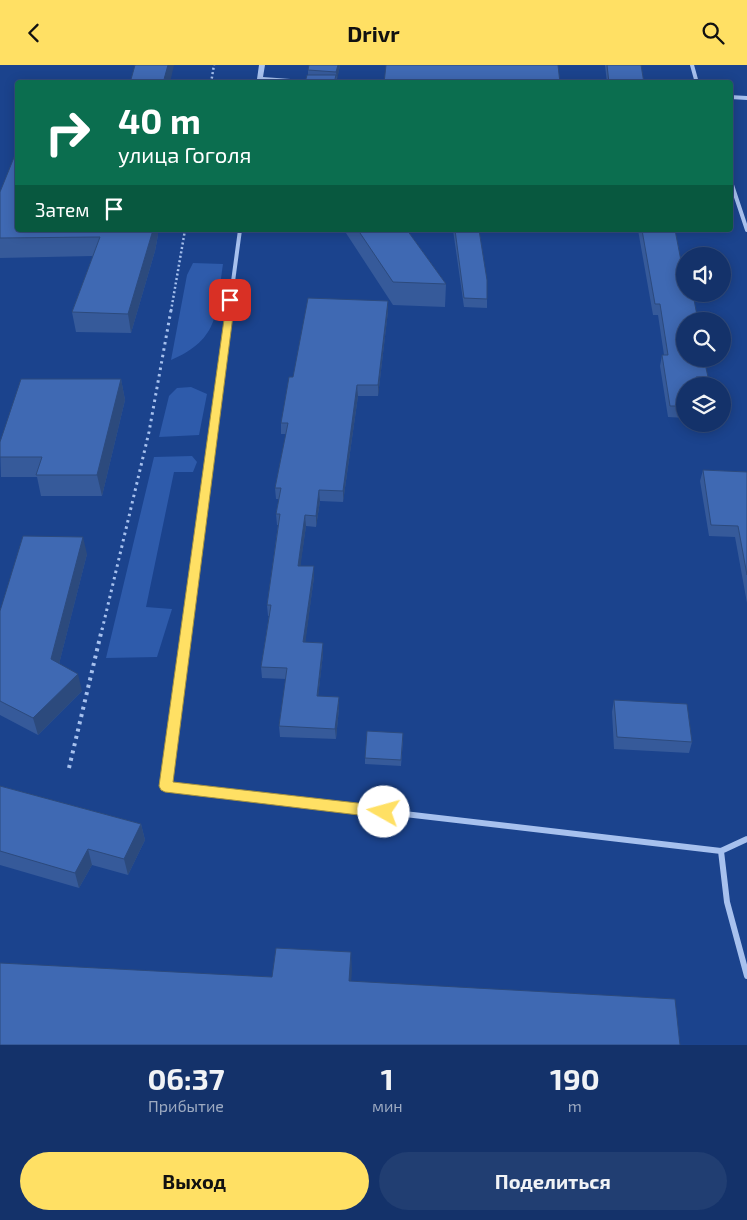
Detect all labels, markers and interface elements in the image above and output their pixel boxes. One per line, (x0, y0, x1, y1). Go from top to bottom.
icon: back (20, 19, 48, 47)
icon: search (699, 19, 727, 47)
text: Drivr (347, 20, 400, 46)
text: 40 m (118, 99, 201, 141)
icon: right (35, 100, 100, 165)
text: улица Гоголя (118, 141, 252, 167)
icon: arrive (100, 195, 128, 223)
text: Затем (35, 198, 90, 221)
map controls (676, 247, 731, 432)
button: sound (676, 247, 731, 302)
pin (209, 279, 251, 321)
icon: arrive (216, 286, 244, 314)
button: search (676, 312, 731, 367)
button: layers (676, 377, 731, 432)
position arrow (357, 785, 409, 837)
text: 06:37 (147, 1060, 225, 1096)
text: 1 (381, 1060, 394, 1096)
text: 190 (550, 1060, 600, 1096)
text: Прибытие (148, 1096, 224, 1115)
text: мин (372, 1096, 403, 1115)
text: m (568, 1096, 582, 1115)
button: Выход (20, 1152, 369, 1210)
button: Поделиться (379, 1152, 727, 1210)

